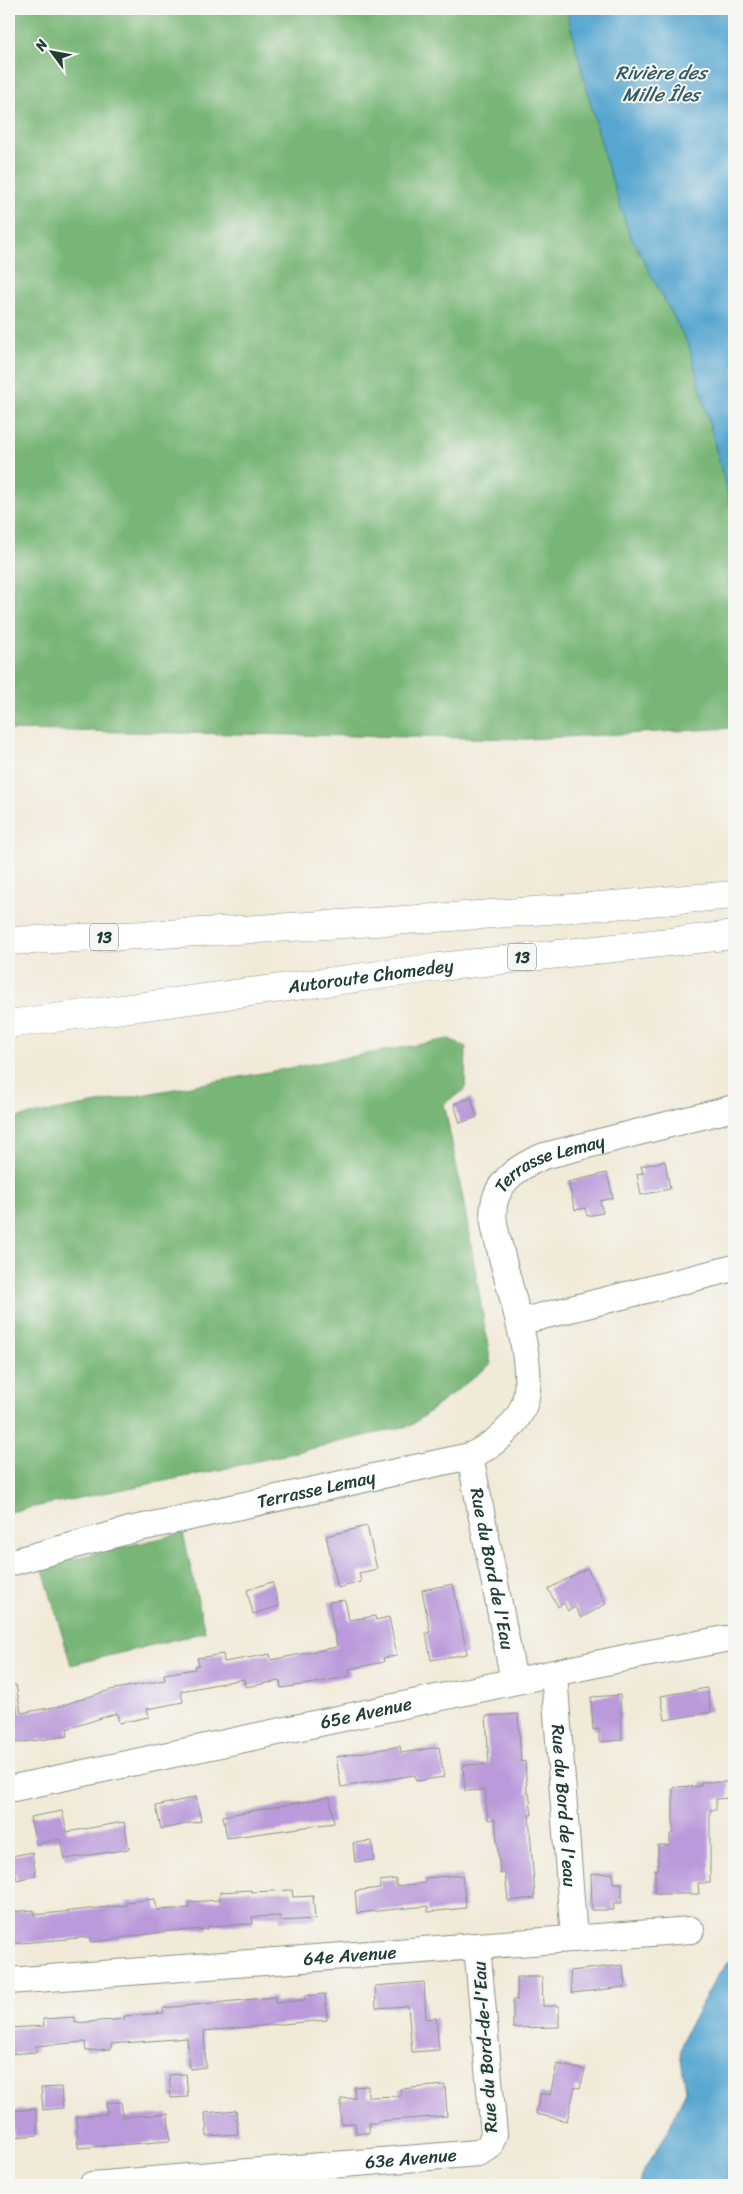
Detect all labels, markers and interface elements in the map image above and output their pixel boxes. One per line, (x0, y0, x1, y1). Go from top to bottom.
north arrow (28, 28, 78, 78)
text: N (28, 34, 55, 57)
water label: Rivière des Mille Îles (615, 56, 709, 111)
road number: 13 (90, 924, 118, 950)
road number: 13 (508, 944, 536, 970)
street label: Autoroute Chomedey (285, 949, 456, 1003)
street label: Terrasse Lemay (485, 1125, 609, 1199)
street label: Terrasse Lemay (254, 1461, 379, 1518)
street label: Rue du Bord de l'Eau (461, 1485, 524, 1653)
street label: 65e Avenue (317, 1688, 415, 1738)
street label: Rue du Bord de l'eau (542, 1723, 586, 1889)
street label: 64e Avenue (302, 1936, 398, 1975)
street label: Rue du Bord-de-l'Eau (463, 1960, 507, 2134)
street label: 63e Avenue (364, 2139, 458, 2178)

